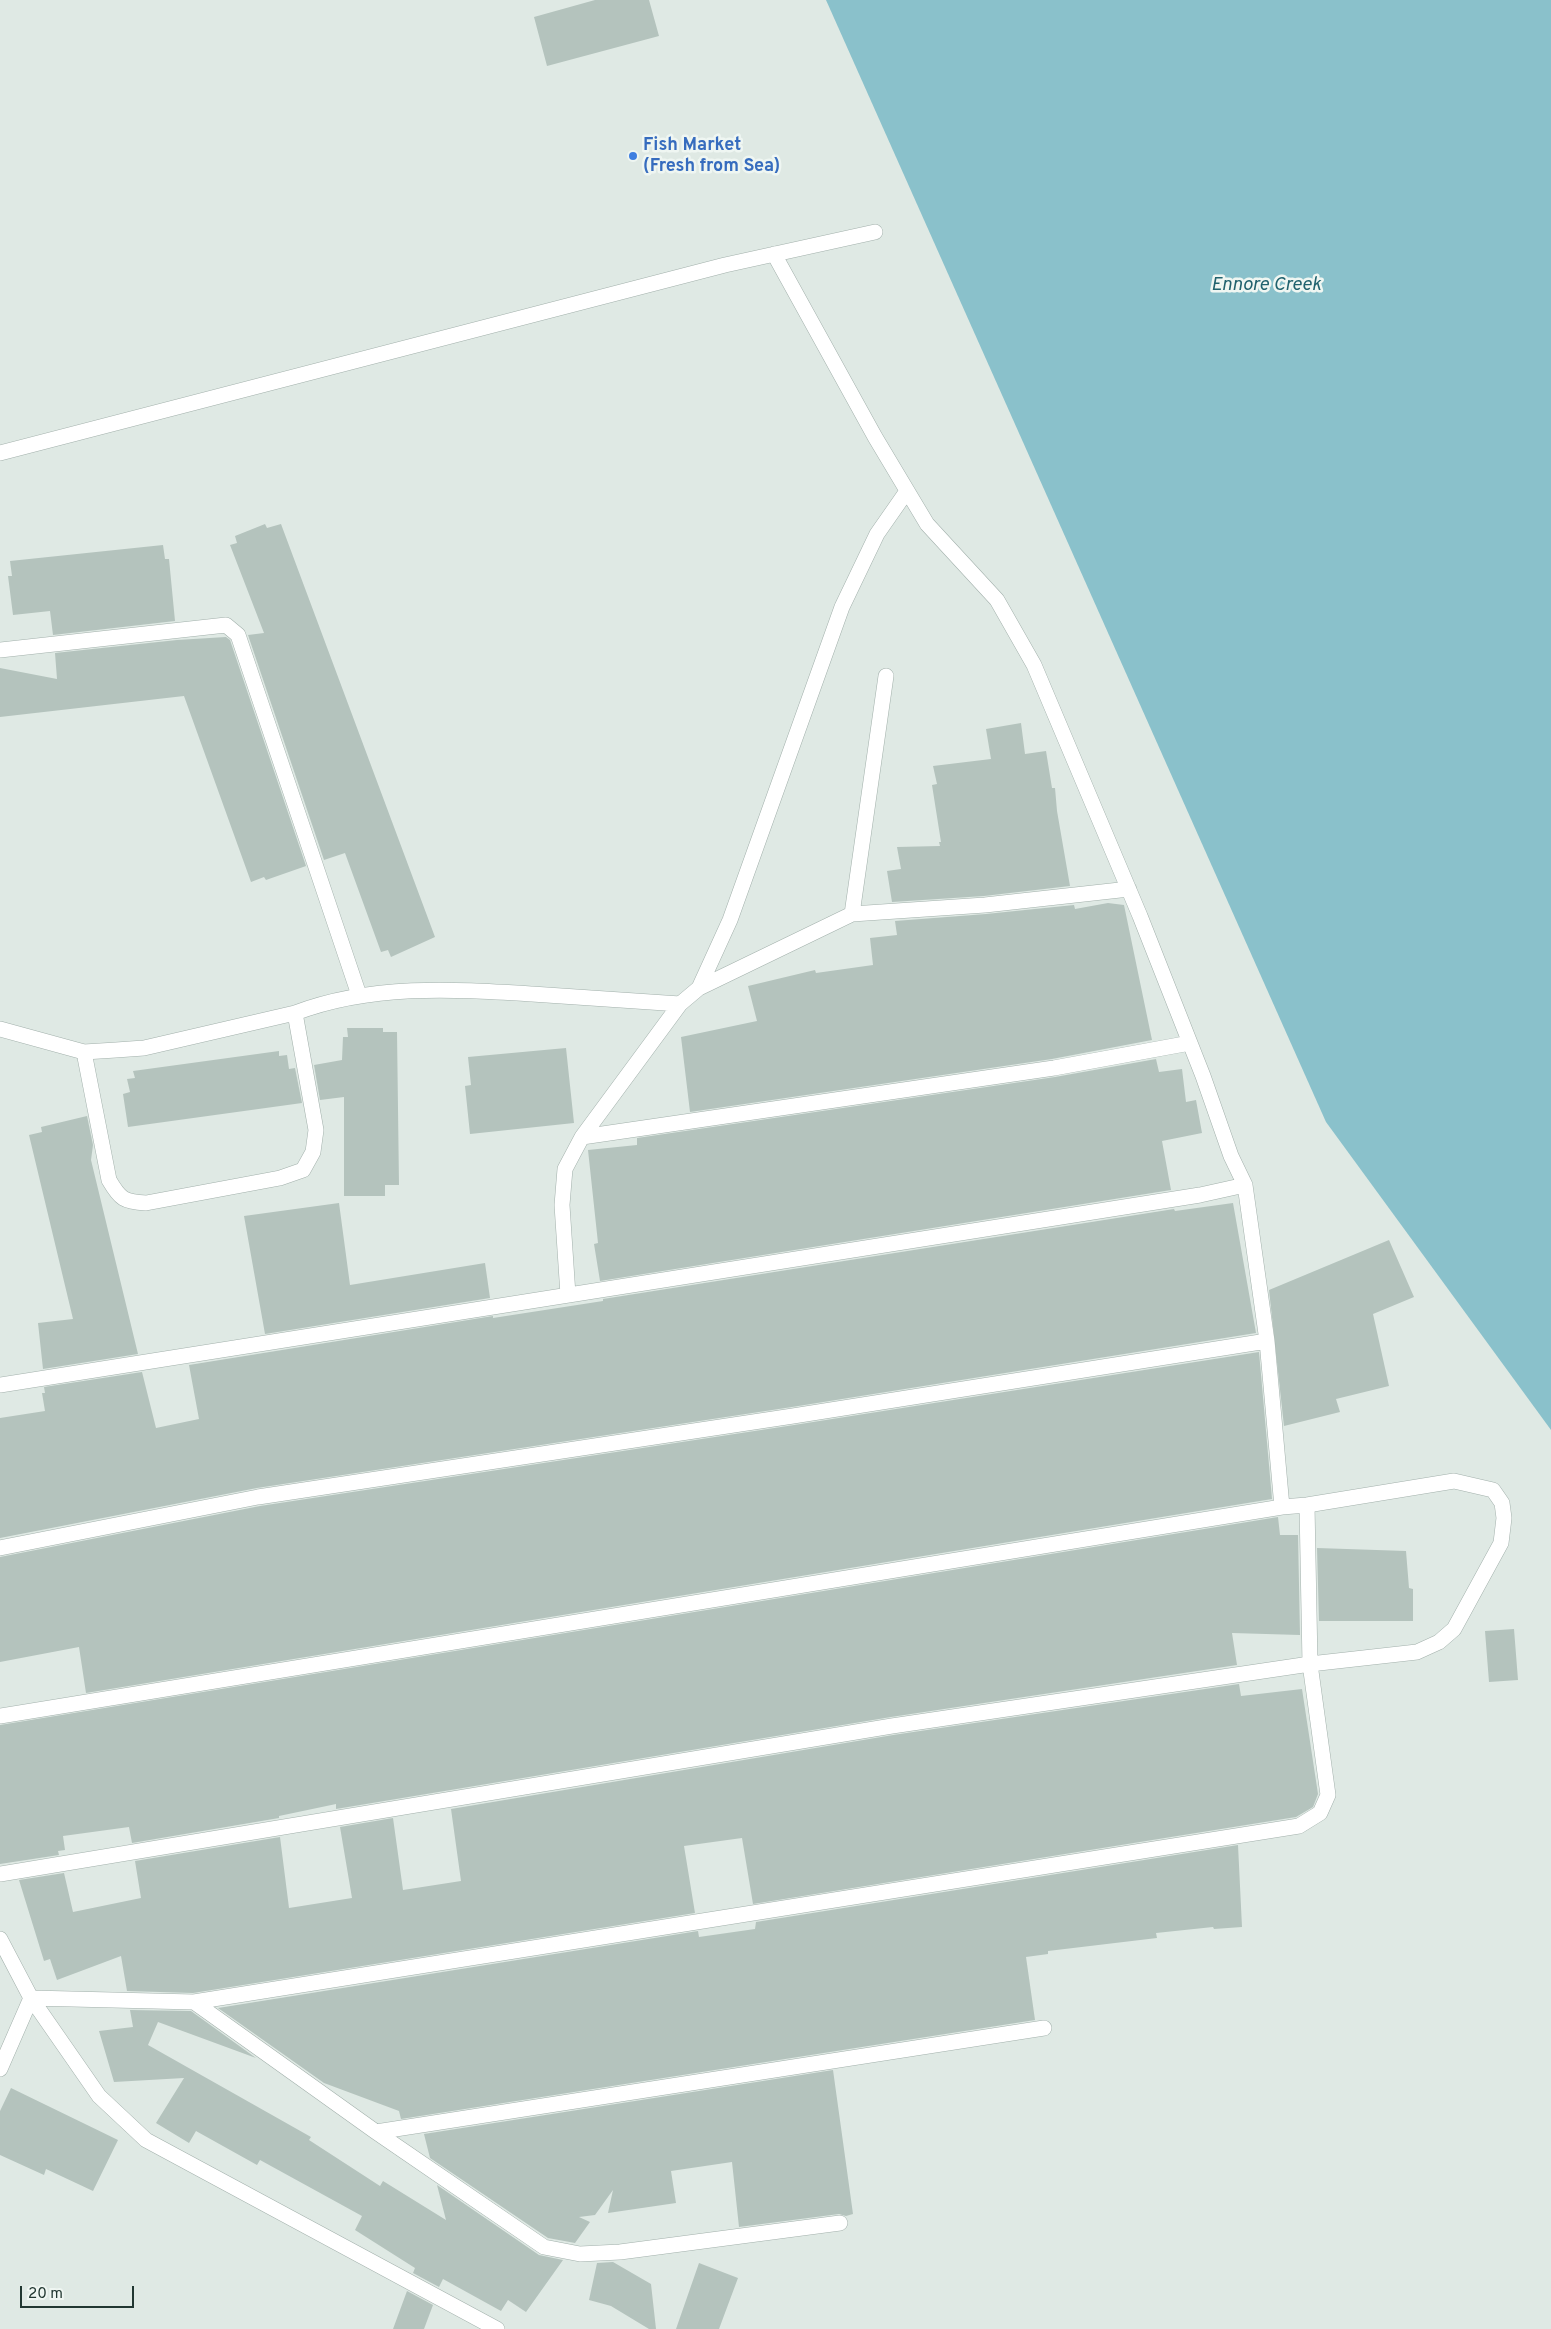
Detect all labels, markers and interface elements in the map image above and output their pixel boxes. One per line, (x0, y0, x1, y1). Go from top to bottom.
place label: Fish Market (Fresh from Sea) (643, 135, 780, 178)
marker: Fish Market (Fresh from Sea) (627, 150, 639, 162)
water label: Ennore Creek (1211, 275, 1321, 297)
scale bar (22, 2276, 136, 2308)
text: 20 m (28, 2285, 63, 2304)

